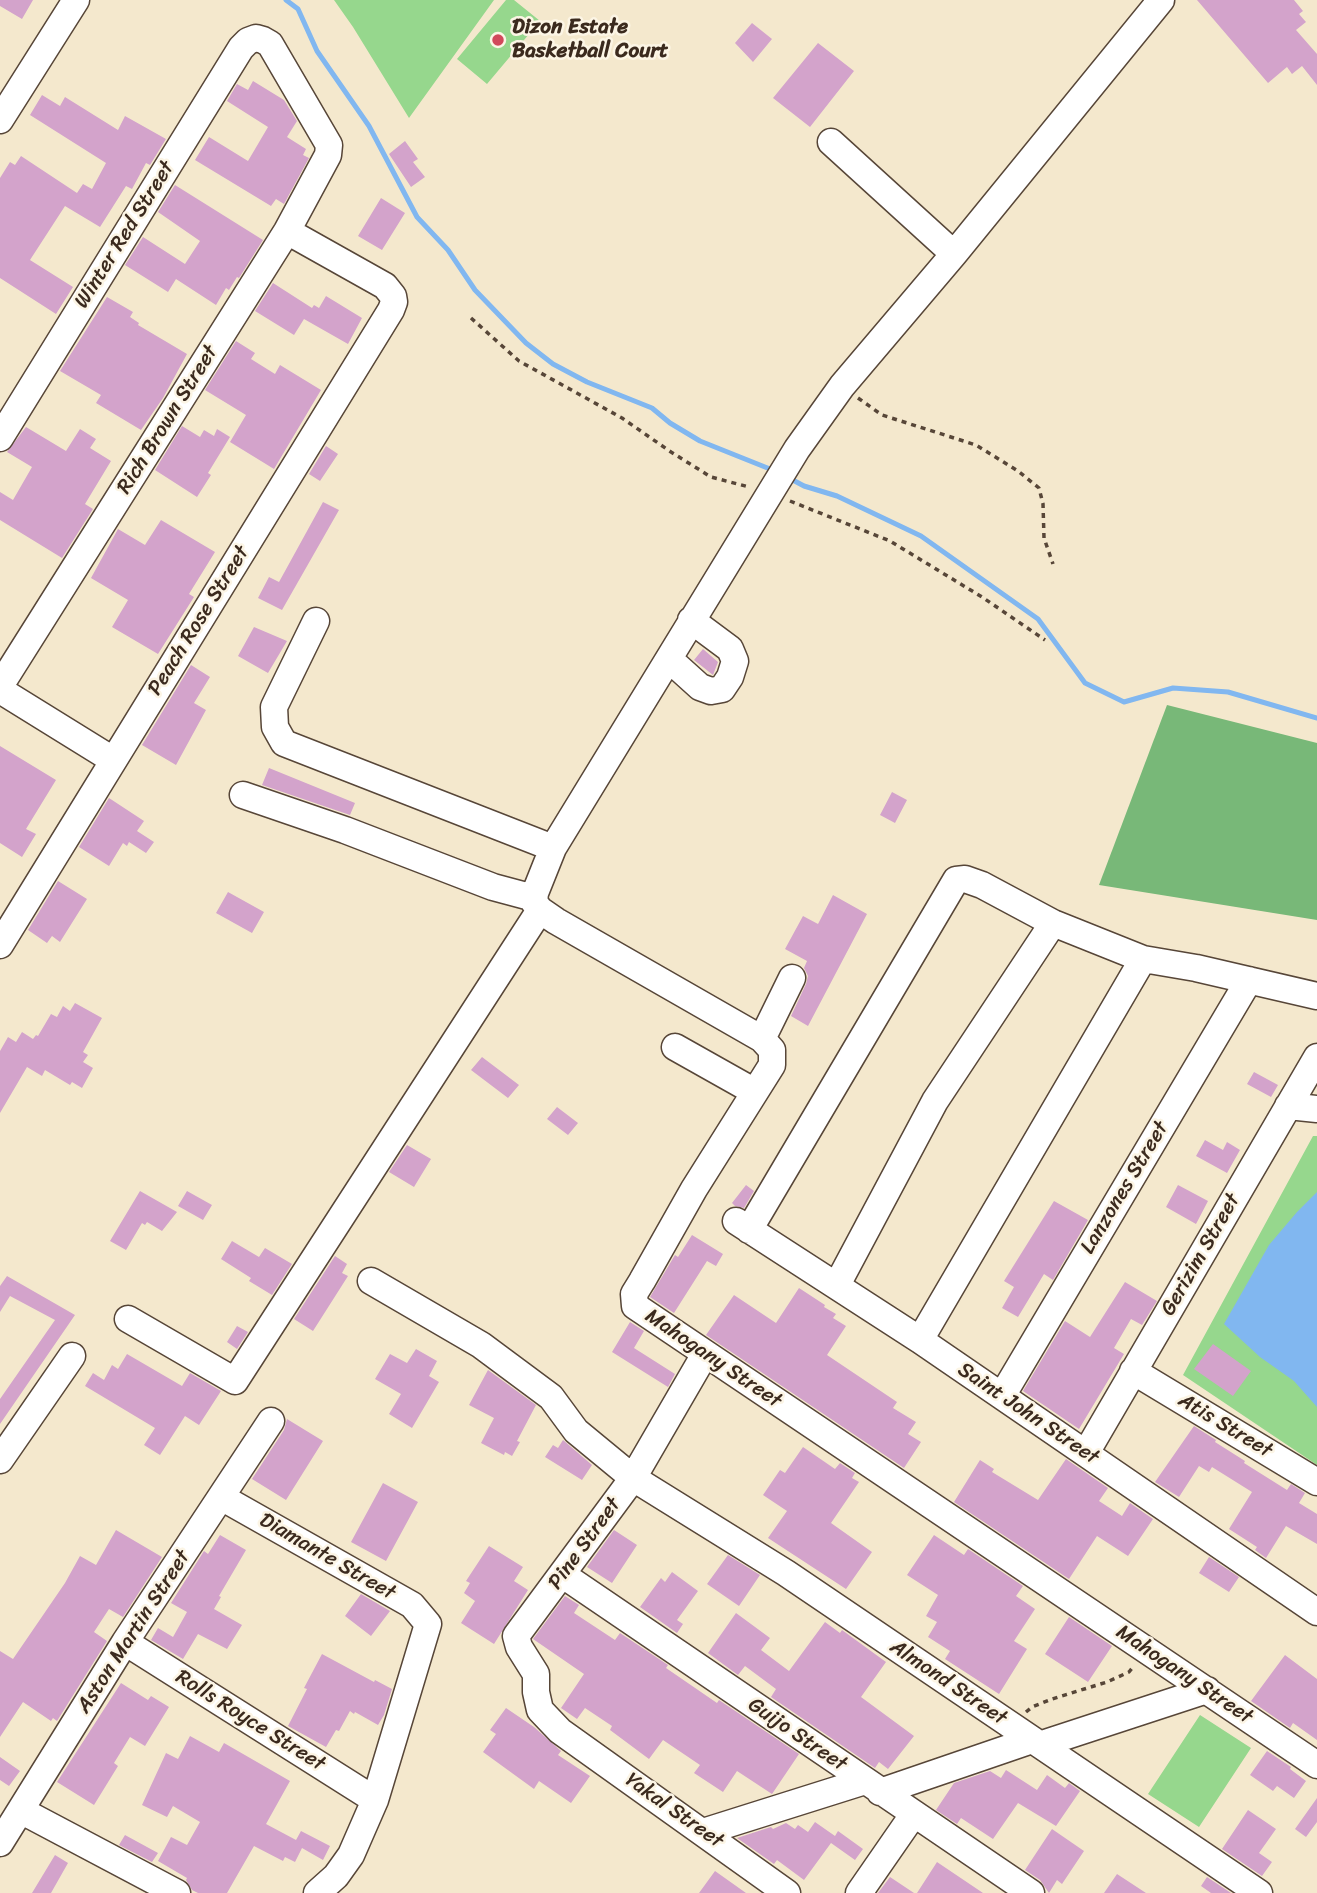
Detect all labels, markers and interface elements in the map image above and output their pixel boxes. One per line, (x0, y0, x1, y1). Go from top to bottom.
place label: Dizon Estate Basketball Court (512, 15, 668, 65)
marker: Dizon Estate Basketball Court (490, 32, 506, 48)
street label: Winter Red Street (70, 157, 180, 313)
street label: Rich Brown Street (112, 341, 224, 499)
street label: Peach Rose Street (143, 542, 255, 700)
street label: Lanzones Street (1076, 1117, 1174, 1259)
street label: Gerizim Street (1156, 1190, 1246, 1320)
street label: Mahogany Street (640, 1304, 786, 1414)
street label: Saint John Street (953, 1357, 1103, 1471)
street label: Atis Street (1174, 1388, 1276, 1464)
street label: Pine Street (543, 1493, 627, 1595)
street label: Diamante Street (255, 1508, 399, 1606)
street label: Aston Martin Street (72, 1546, 196, 1718)
street label: Mahogany Street (1111, 1620, 1257, 1730)
street label: Almond Street (885, 1635, 1011, 1731)
street label: Rolls Royce Street (171, 1665, 329, 1777)
street label: Guijo Street (743, 1693, 851, 1777)
street label: Yakal Street (620, 1768, 728, 1854)

